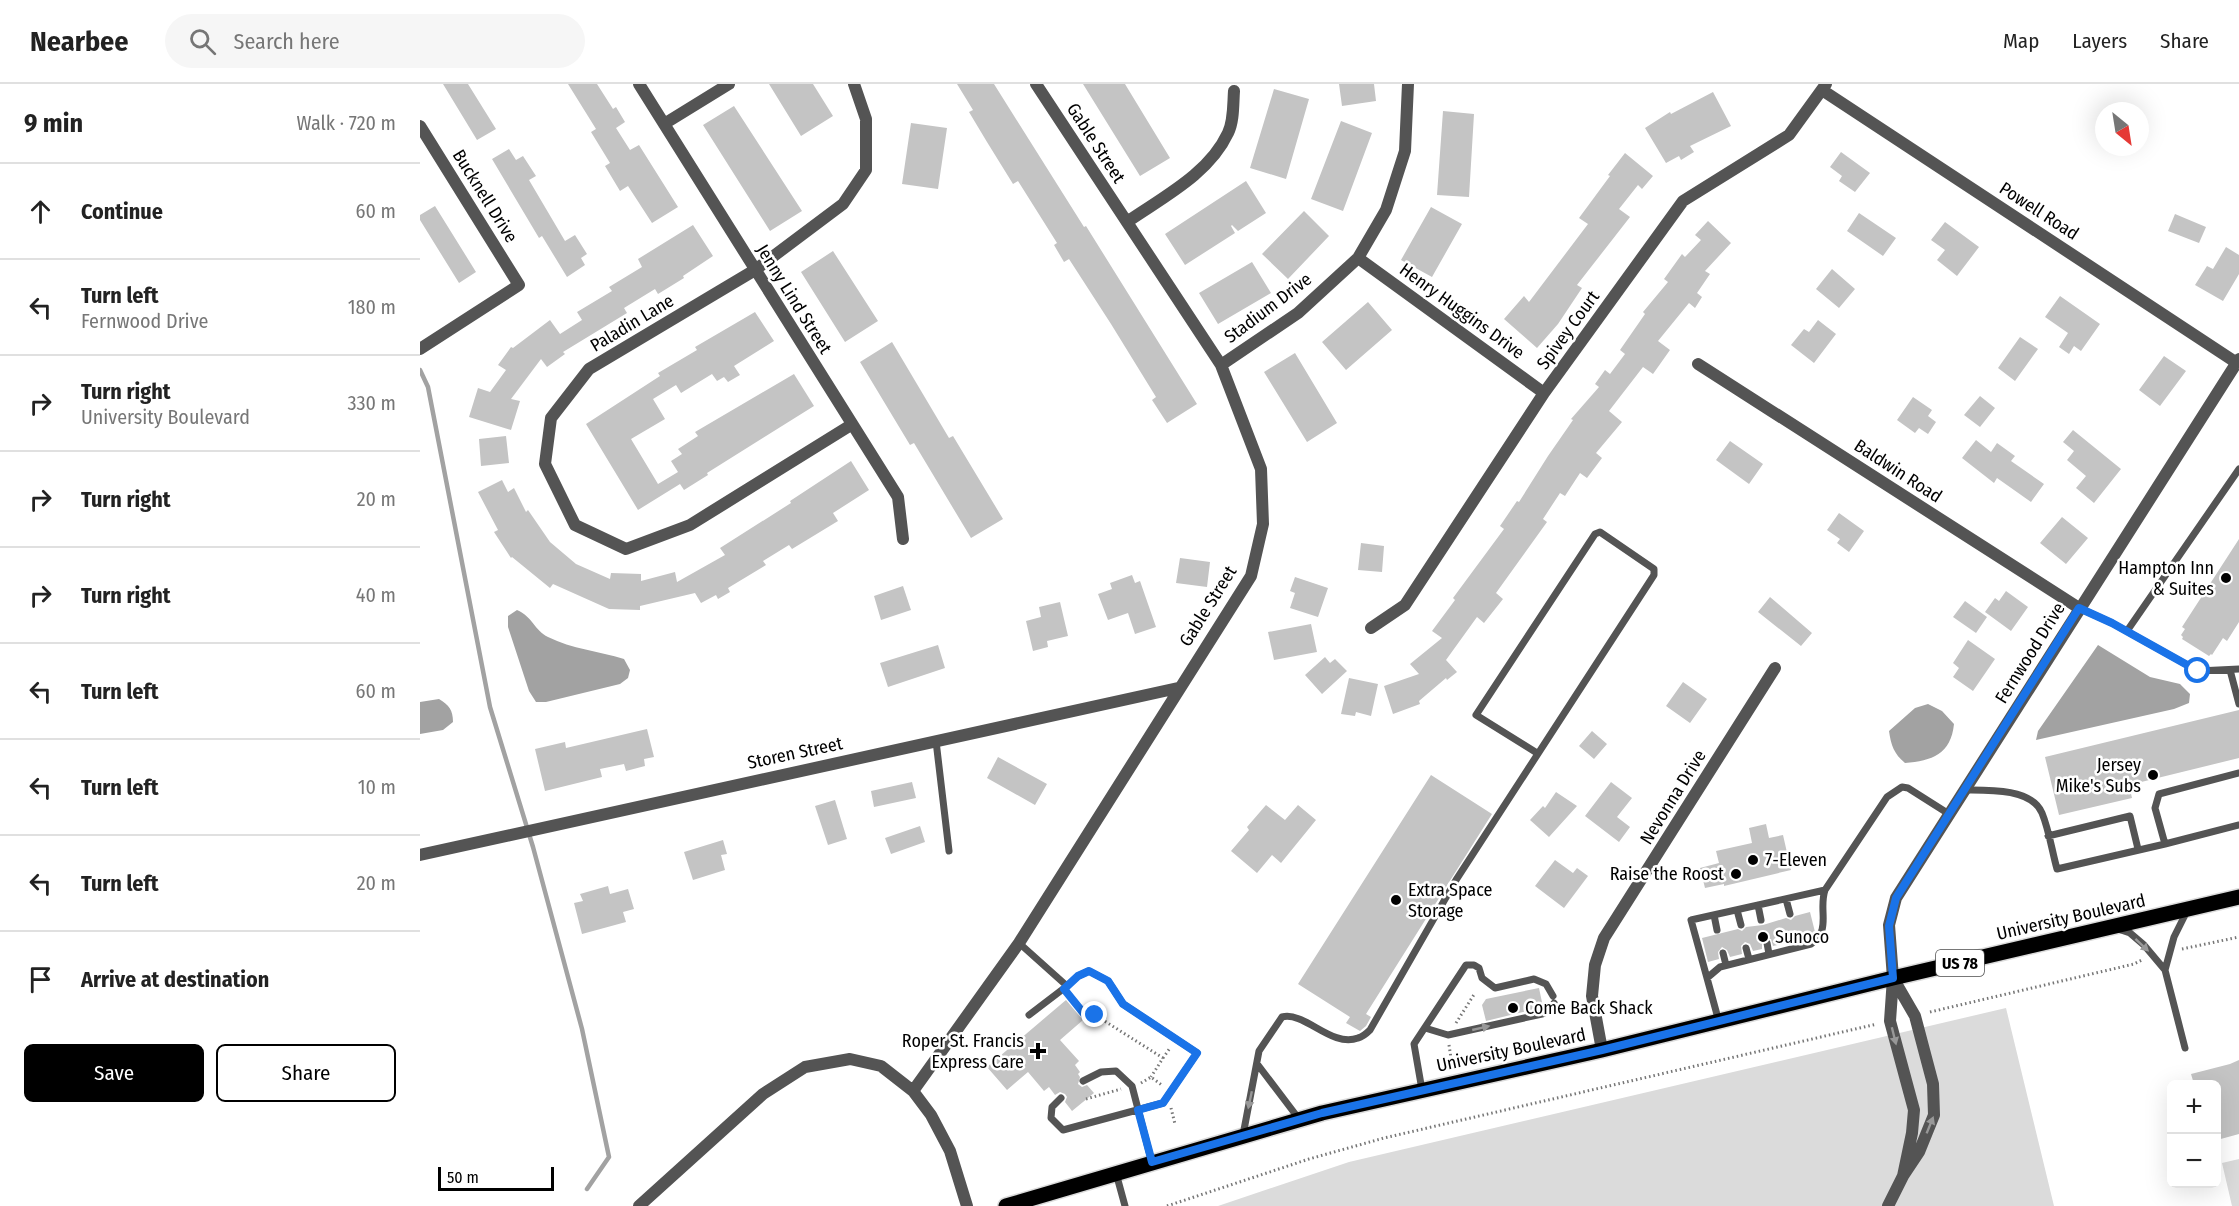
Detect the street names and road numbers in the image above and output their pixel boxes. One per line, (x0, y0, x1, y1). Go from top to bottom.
street label: Gable Street (1062, 99, 1130, 187)
street label: Bucknell Drive (448, 145, 522, 247)
street label: Powell Road (1995, 177, 2083, 245)
street label: Jenny Lind Street (752, 240, 837, 358)
street label: Henry Huggins Drive (1395, 258, 1529, 364)
street label: Stadium Drive (1220, 268, 1316, 348)
street label: Spivey Court (1532, 286, 1604, 374)
street label: Paladin Lane (586, 289, 678, 357)
street label: Baldwin Road (1850, 435, 1946, 507)
street label: Gable Street (1175, 562, 1241, 650)
street label: Fernwood Drive (1990, 598, 2070, 707)
street label: Storen Street (745, 732, 845, 774)
street label: Nevonna Drive (1635, 746, 1711, 848)
street label: University Boulevard (1994, 889, 2148, 945)
road number: US 78 (1936, 950, 1984, 976)
street label: University Boulevard (1434, 1023, 1588, 1077)

